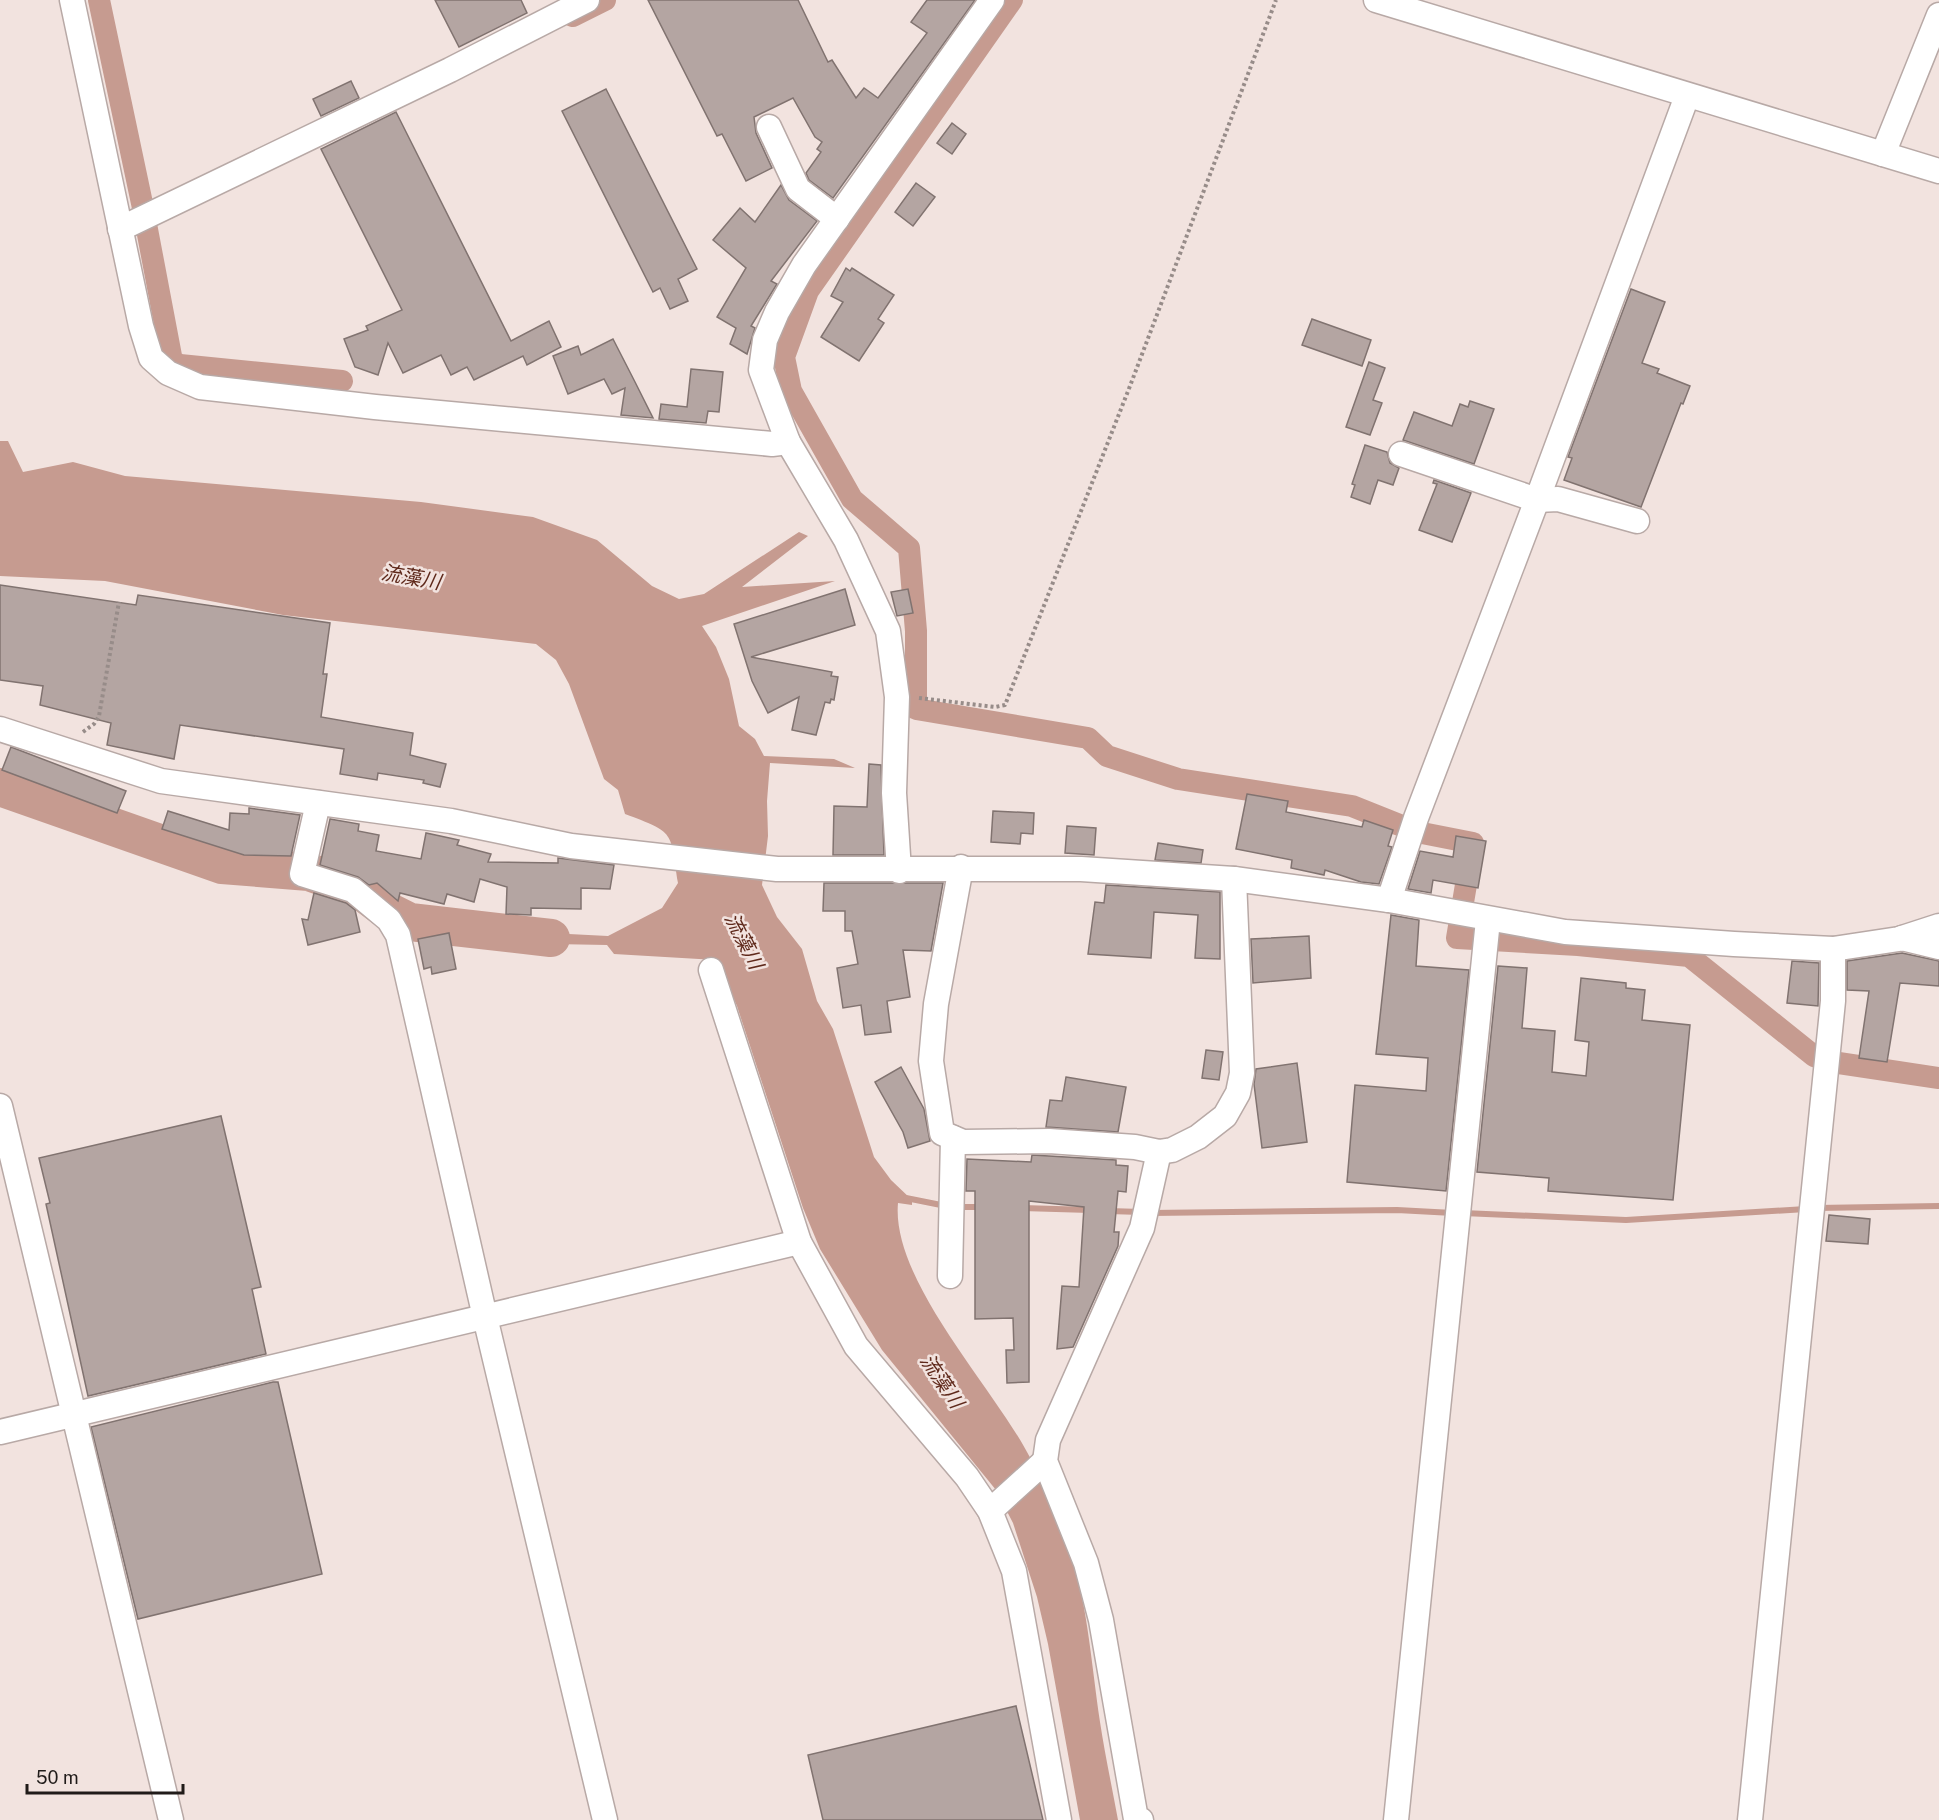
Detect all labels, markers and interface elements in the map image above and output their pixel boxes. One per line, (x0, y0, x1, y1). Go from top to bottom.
water label: 流藻川 (379, 560, 445, 594)
water label: 流藻川 (720, 909, 769, 975)
water label: 流藻川 (915, 1349, 970, 1414)
scale bar (27, 1757, 183, 1795)
text: 50 m (36, 1767, 79, 1788)

